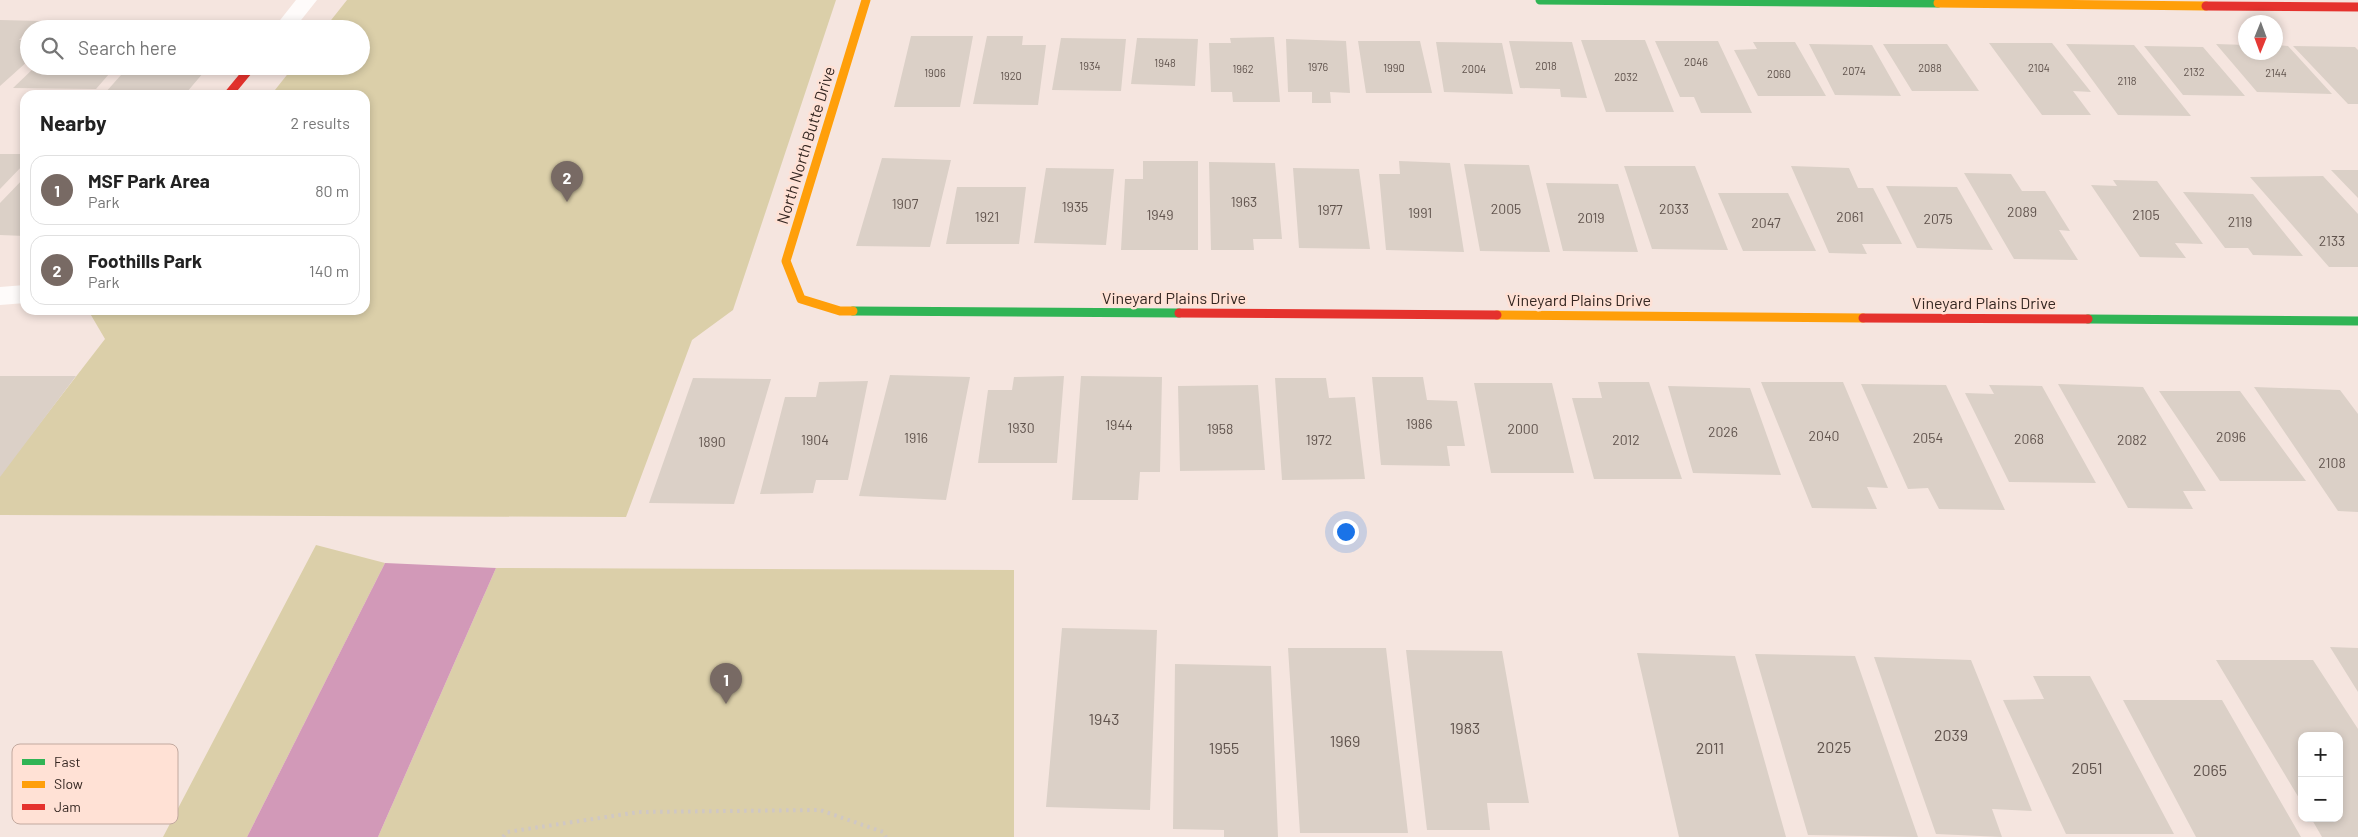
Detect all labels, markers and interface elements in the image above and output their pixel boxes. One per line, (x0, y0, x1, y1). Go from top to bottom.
north arrow (2238, 15, 2283, 60)
search box (20, 20, 370, 75)
icon: search (38, 34, 66, 62)
text: Search here (78, 36, 177, 59)
house number: 2046 (1684, 55, 1708, 68)
house number: 1948 (1154, 56, 1176, 69)
house number: 1934 (1079, 59, 1101, 72)
house number: 2018 (1535, 59, 1557, 72)
house number: 1976 (1308, 60, 1329, 73)
house number: 1990 (1383, 61, 1405, 74)
house number: 2088 (1918, 61, 1942, 74)
house number: 2104 (2028, 61, 2050, 74)
house number: 1962 (1232, 62, 1254, 75)
house number: 2004 (1462, 62, 1486, 75)
street label: North North Butte Drive (772, 64, 838, 226)
house number: 2074 (1842, 64, 1866, 77)
house number: 2132 (2183, 65, 2205, 78)
house number: 1906 (924, 66, 946, 79)
house number: 2144 (2265, 66, 2287, 79)
house number: 2060 (1767, 67, 1791, 80)
house number: 1920 (1000, 69, 1022, 82)
house number: 2032 (1614, 70, 1638, 83)
house number: 2118 (2117, 74, 2137, 87)
text: Nearby (40, 110, 106, 135)
text: 2 results (291, 113, 350, 132)
pin: 2 (551, 161, 583, 202)
text: MSF Park Area (88, 169, 210, 192)
text: 1 (54, 181, 60, 200)
text: 80 m (315, 181, 349, 200)
text: Park (88, 192, 119, 211)
house number: 1963 (1231, 193, 1257, 210)
house number: 1907 (892, 195, 919, 212)
house number: 1935 (1062, 198, 1088, 215)
house number: 2005 (1491, 200, 1521, 217)
house number: 2033 (1659, 200, 1689, 217)
house number: 1977 (1317, 201, 1343, 218)
house number: 2089 (2007, 203, 2037, 220)
house number: 1991 (1408, 204, 1432, 221)
house number: 1949 (1146, 206, 1174, 223)
house number: 2105 (2132, 206, 2160, 223)
house number: 1921 (975, 208, 999, 225)
house number: 2061 (1836, 208, 1864, 225)
house number: 2019 (1577, 209, 1605, 226)
house number: 2075 (1923, 210, 1953, 227)
house number: 2119 (2228, 213, 2252, 230)
house number: 2047 (1751, 214, 1781, 231)
house number: 2133 (2319, 232, 2345, 249)
text: Foothills Park (88, 249, 202, 272)
text: 2 (53, 261, 61, 280)
text: 140 m (309, 261, 349, 280)
text: Park (88, 272, 119, 291)
street label: Vineyard Plains Drive (1102, 288, 1246, 307)
street label: Vineyard Plains Drive (1507, 290, 1651, 309)
street label: Vineyard Plains Drive (1912, 293, 2056, 312)
house number: 1986 (1406, 415, 1432, 432)
house number: 1944 (1105, 416, 1133, 433)
house number: 1930 (1007, 419, 1035, 436)
house number: 1958 (1207, 420, 1233, 437)
house number: 2000 (1507, 420, 1539, 437)
house number: 2026 (1708, 423, 1738, 440)
house number: 2040 (1808, 427, 1840, 444)
house number: 2096 (2216, 428, 2246, 445)
house number: 1916 (904, 429, 928, 446)
house number: 2054 (1913, 429, 1943, 446)
house number: 2068 (2014, 430, 2044, 447)
house number: 1904 (801, 431, 829, 448)
house number: 1972 (1306, 431, 1332, 448)
house number: 2012 (1612, 431, 1640, 448)
house number: 2082 (2117, 431, 2147, 448)
house number: 1890 (698, 433, 726, 450)
house number: 2108 (2318, 454, 2346, 471)
your location (1333, 519, 1359, 545)
pin: 1 (710, 663, 742, 704)
house number: 1943 (1089, 709, 1120, 728)
house number: 1983 (1450, 718, 1480, 737)
house number: 2039 (1934, 725, 1968, 744)
house number: 1969 (1330, 731, 1360, 750)
map controls (2298, 732, 2343, 822)
button: + (2298, 732, 2343, 777)
house number: 2025 (1817, 737, 1851, 756)
house number: 1955 (1209, 738, 1239, 757)
house number: 2011 (1696, 738, 1724, 757)
legend (12, 744, 178, 824)
text: Fast (54, 753, 80, 770)
house number: 2051 (2072, 758, 2103, 777)
house number: 2065 (2193, 760, 2227, 779)
text: Slow (54, 775, 83, 792)
button: − (2298, 777, 2343, 822)
text: Jam (54, 798, 81, 815)

